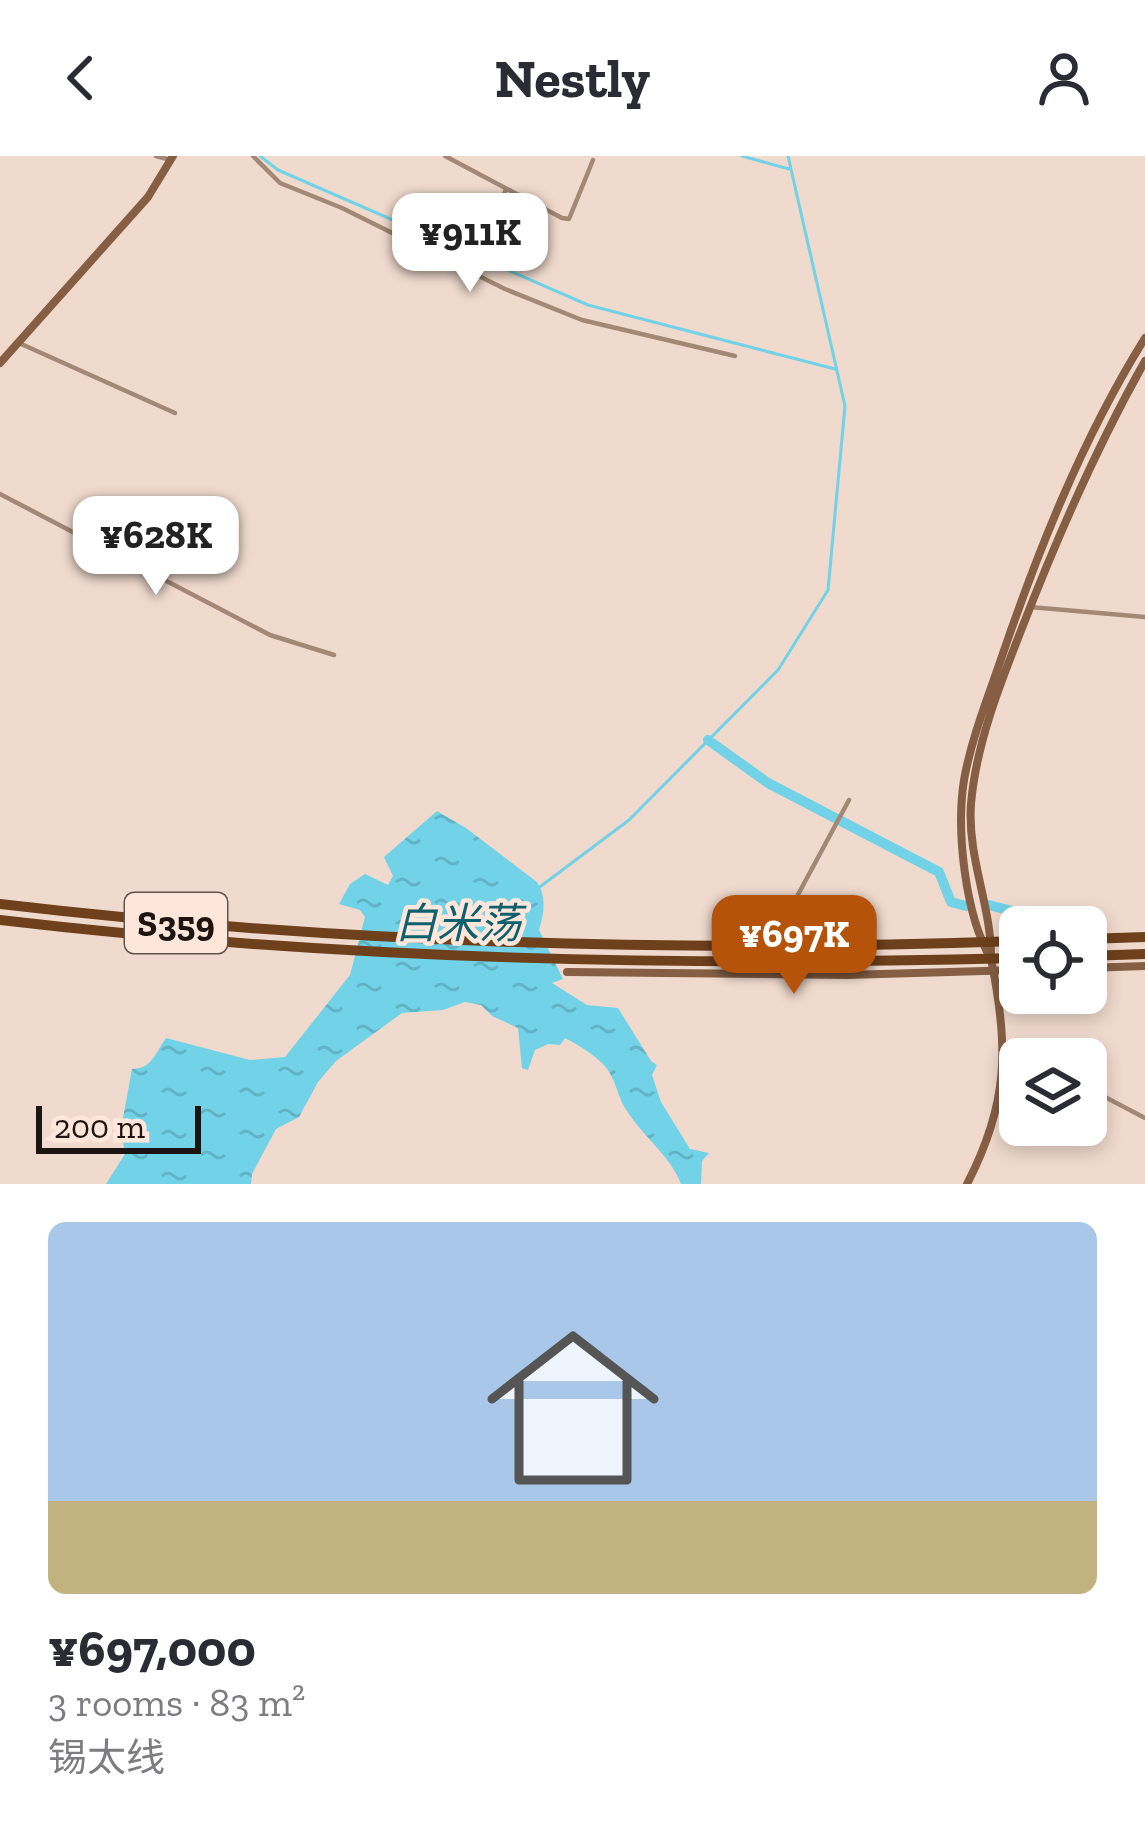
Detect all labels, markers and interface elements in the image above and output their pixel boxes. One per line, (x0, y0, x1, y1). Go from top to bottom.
icon: back (48, 45, 114, 111)
icon: person (1031, 45, 1097, 111)
text: Nestly (495, 46, 650, 111)
pin: ¥911K (386, 193, 554, 295)
text: ¥911K (419, 208, 521, 255)
pin: ¥628K (72, 496, 240, 598)
text: ¥628K (100, 511, 212, 558)
road number: S359 (125, 893, 227, 953)
pin: ¥697K (710, 895, 878, 997)
water label: 白米荡 (395, 898, 527, 949)
map controls (999, 906, 1107, 1146)
button: locate (999, 906, 1107, 1014)
text: ¥697K (739, 910, 849, 957)
button: layers (999, 1038, 1107, 1146)
scale bar (36, 1100, 201, 1153)
text: 200 m (54, 1107, 145, 1146)
icon: home (465, 1300, 681, 1516)
text: ¥697,000 (48, 1618, 256, 1679)
text: 3 rooms · 83 m² (48, 1679, 305, 1726)
text: 锡太线 (48, 1734, 165, 1781)

